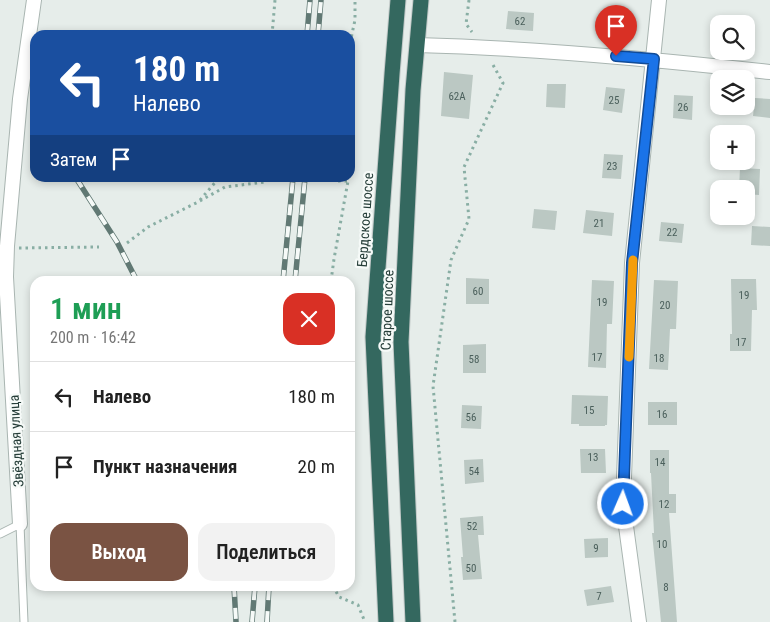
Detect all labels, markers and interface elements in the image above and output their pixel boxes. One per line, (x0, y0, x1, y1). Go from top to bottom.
pin (595, 5, 637, 56)
icon: arrive (602, 12, 630, 40)
house number: 62 (515, 15, 525, 28)
map controls (710, 15, 755, 225)
button: search (710, 15, 755, 60)
text: 180 m (133, 49, 220, 90)
icon: left (50, 50, 115, 115)
button: layers (710, 70, 755, 115)
house number: 62А (448, 90, 466, 103)
text: Налево (133, 91, 201, 116)
house number: 25 (609, 94, 619, 107)
house number: 26 (678, 101, 688, 114)
button: + (710, 125, 755, 170)
icon: arrive (107, 145, 135, 173)
text: Затем (50, 148, 97, 171)
house number: 23 (607, 160, 617, 173)
street label: Бердское шоссе (354, 172, 376, 268)
button: − (710, 180, 755, 225)
house number: 21 (594, 217, 604, 230)
house number: 22 (667, 226, 677, 239)
street label: Старое шоссе (378, 269, 396, 351)
house number: 60 (473, 285, 483, 298)
house number: 19 (739, 289, 749, 302)
text: 1 мин (50, 291, 122, 326)
button: close (283, 293, 335, 345)
house number: 19 (597, 296, 607, 309)
house number: 20 (660, 299, 670, 312)
text: 200 m · 16:42 (50, 328, 136, 347)
house number: 17 (736, 336, 746, 349)
house number: 17 (592, 351, 602, 364)
house number: 18 (654, 352, 664, 365)
house number: 58 (469, 353, 479, 366)
icon: left (50, 383, 78, 411)
text: Налево (93, 385, 151, 408)
text: 180 m (288, 385, 335, 408)
street label: Звёздная улица (6, 394, 26, 488)
house number: 15 (584, 404, 594, 417)
house number: 16 (657, 408, 667, 421)
house number: 56 (466, 411, 476, 424)
house number: 13 (588, 451, 598, 464)
icon: arrive (50, 453, 78, 481)
text: Пункт назначения (93, 455, 237, 478)
text: 20 m (298, 455, 335, 478)
house number: 14 (655, 456, 666, 469)
house number: 54 (469, 465, 480, 478)
position arrow (596, 477, 648, 529)
house number: 12 (659, 498, 669, 511)
house number: 52 (467, 520, 477, 533)
button: Выход (50, 523, 188, 581)
button: Поделиться (198, 523, 335, 581)
house number: 10 (657, 538, 667, 551)
house number: 9 (593, 542, 599, 555)
house number: 50 (466, 562, 476, 575)
house number: 8 (663, 581, 669, 594)
house number: 7 (596, 590, 602, 603)

